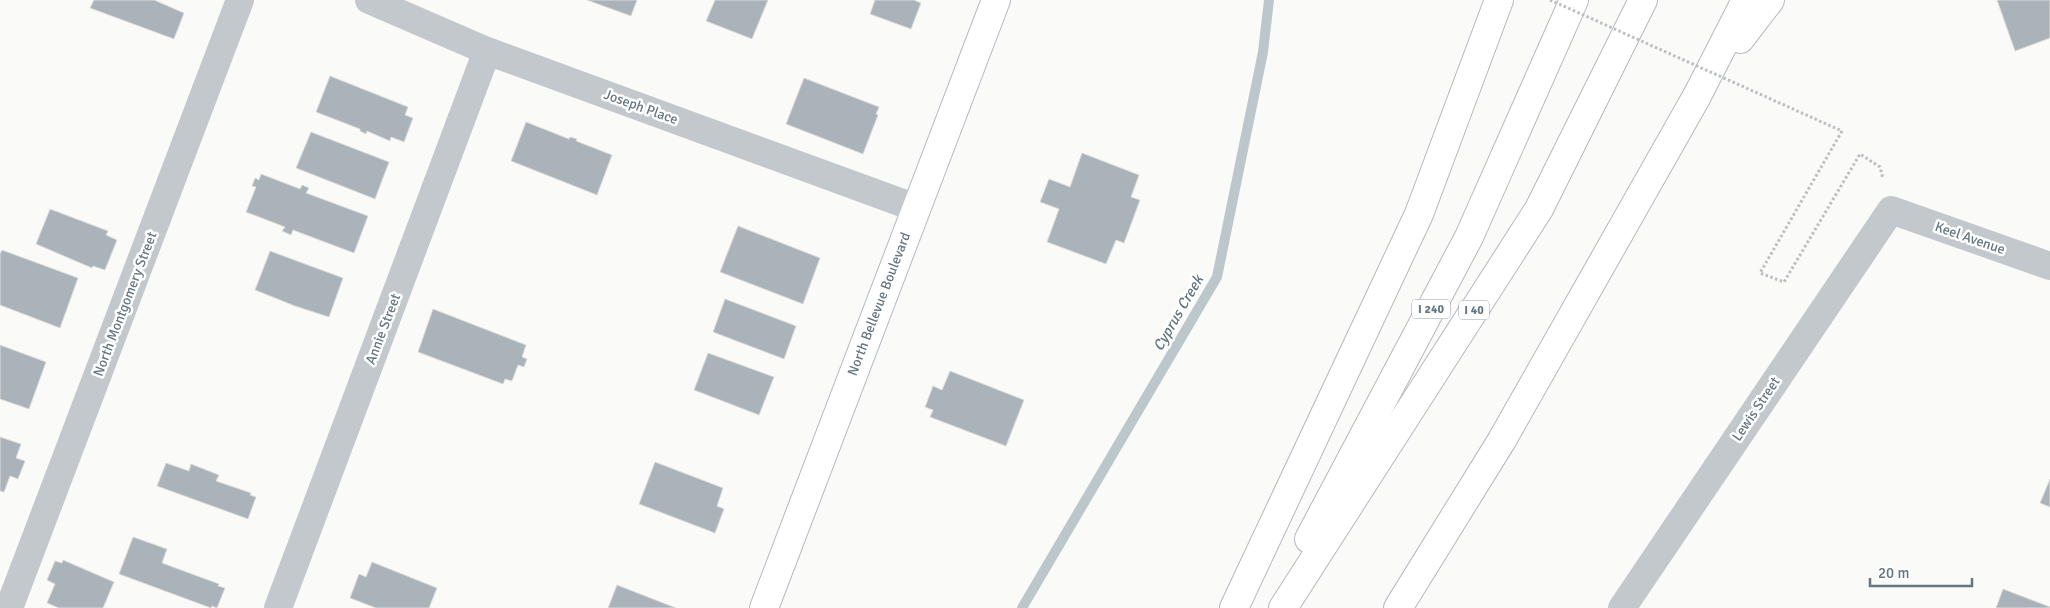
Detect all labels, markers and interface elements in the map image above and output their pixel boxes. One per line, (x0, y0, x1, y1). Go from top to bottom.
street label: Joseph Place (602, 86, 680, 128)
street label: Keel Avenue (1933, 218, 2007, 258)
street label: North Montgomery Street (90, 229, 160, 379)
street label: North Bellevue Boulevard (844, 230, 914, 378)
water label: Cyprus Creek (1149, 271, 1208, 354)
street label: Annie Street (362, 291, 404, 367)
road number: I 240 (1412, 300, 1450, 318)
road number: I 40 (1459, 300, 1489, 320)
street label: Lewis Street (1728, 374, 1784, 444)
scale bar (1870, 556, 1972, 588)
text: 20 m (1878, 564, 1909, 582)

